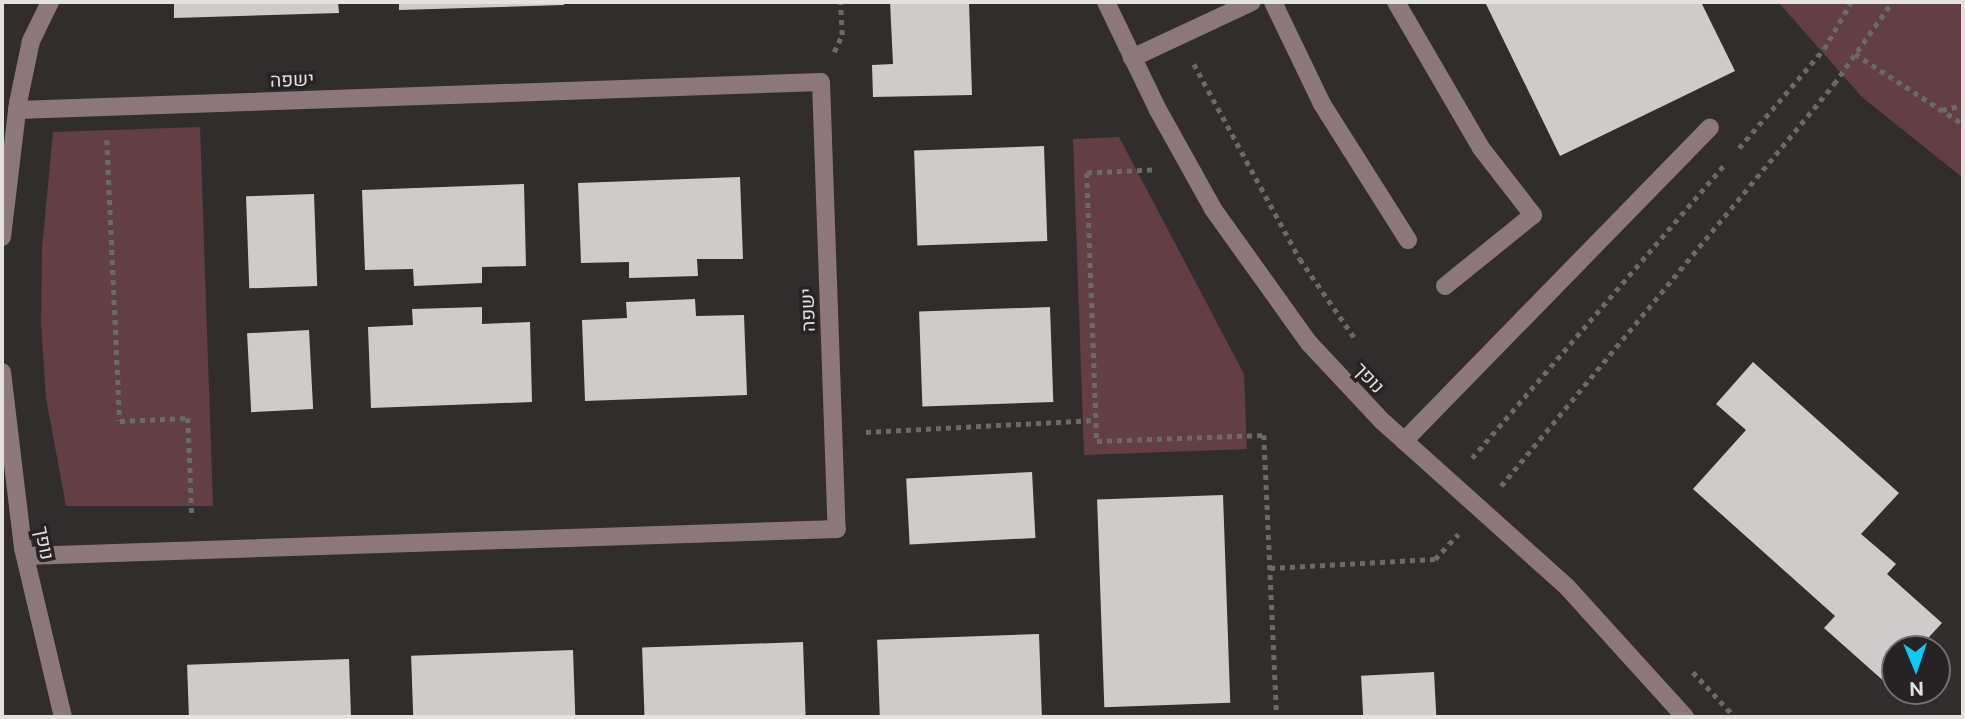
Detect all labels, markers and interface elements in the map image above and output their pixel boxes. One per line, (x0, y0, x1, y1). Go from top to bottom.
street label: ישפה (270, 68, 314, 92)
street label: ישפה (796, 288, 820, 332)
street label: נופך (1349, 358, 1389, 398)
street label: נופך (30, 524, 58, 562)
north arrow (1881, 635, 1951, 705)
text: N (1909, 678, 1924, 700)

